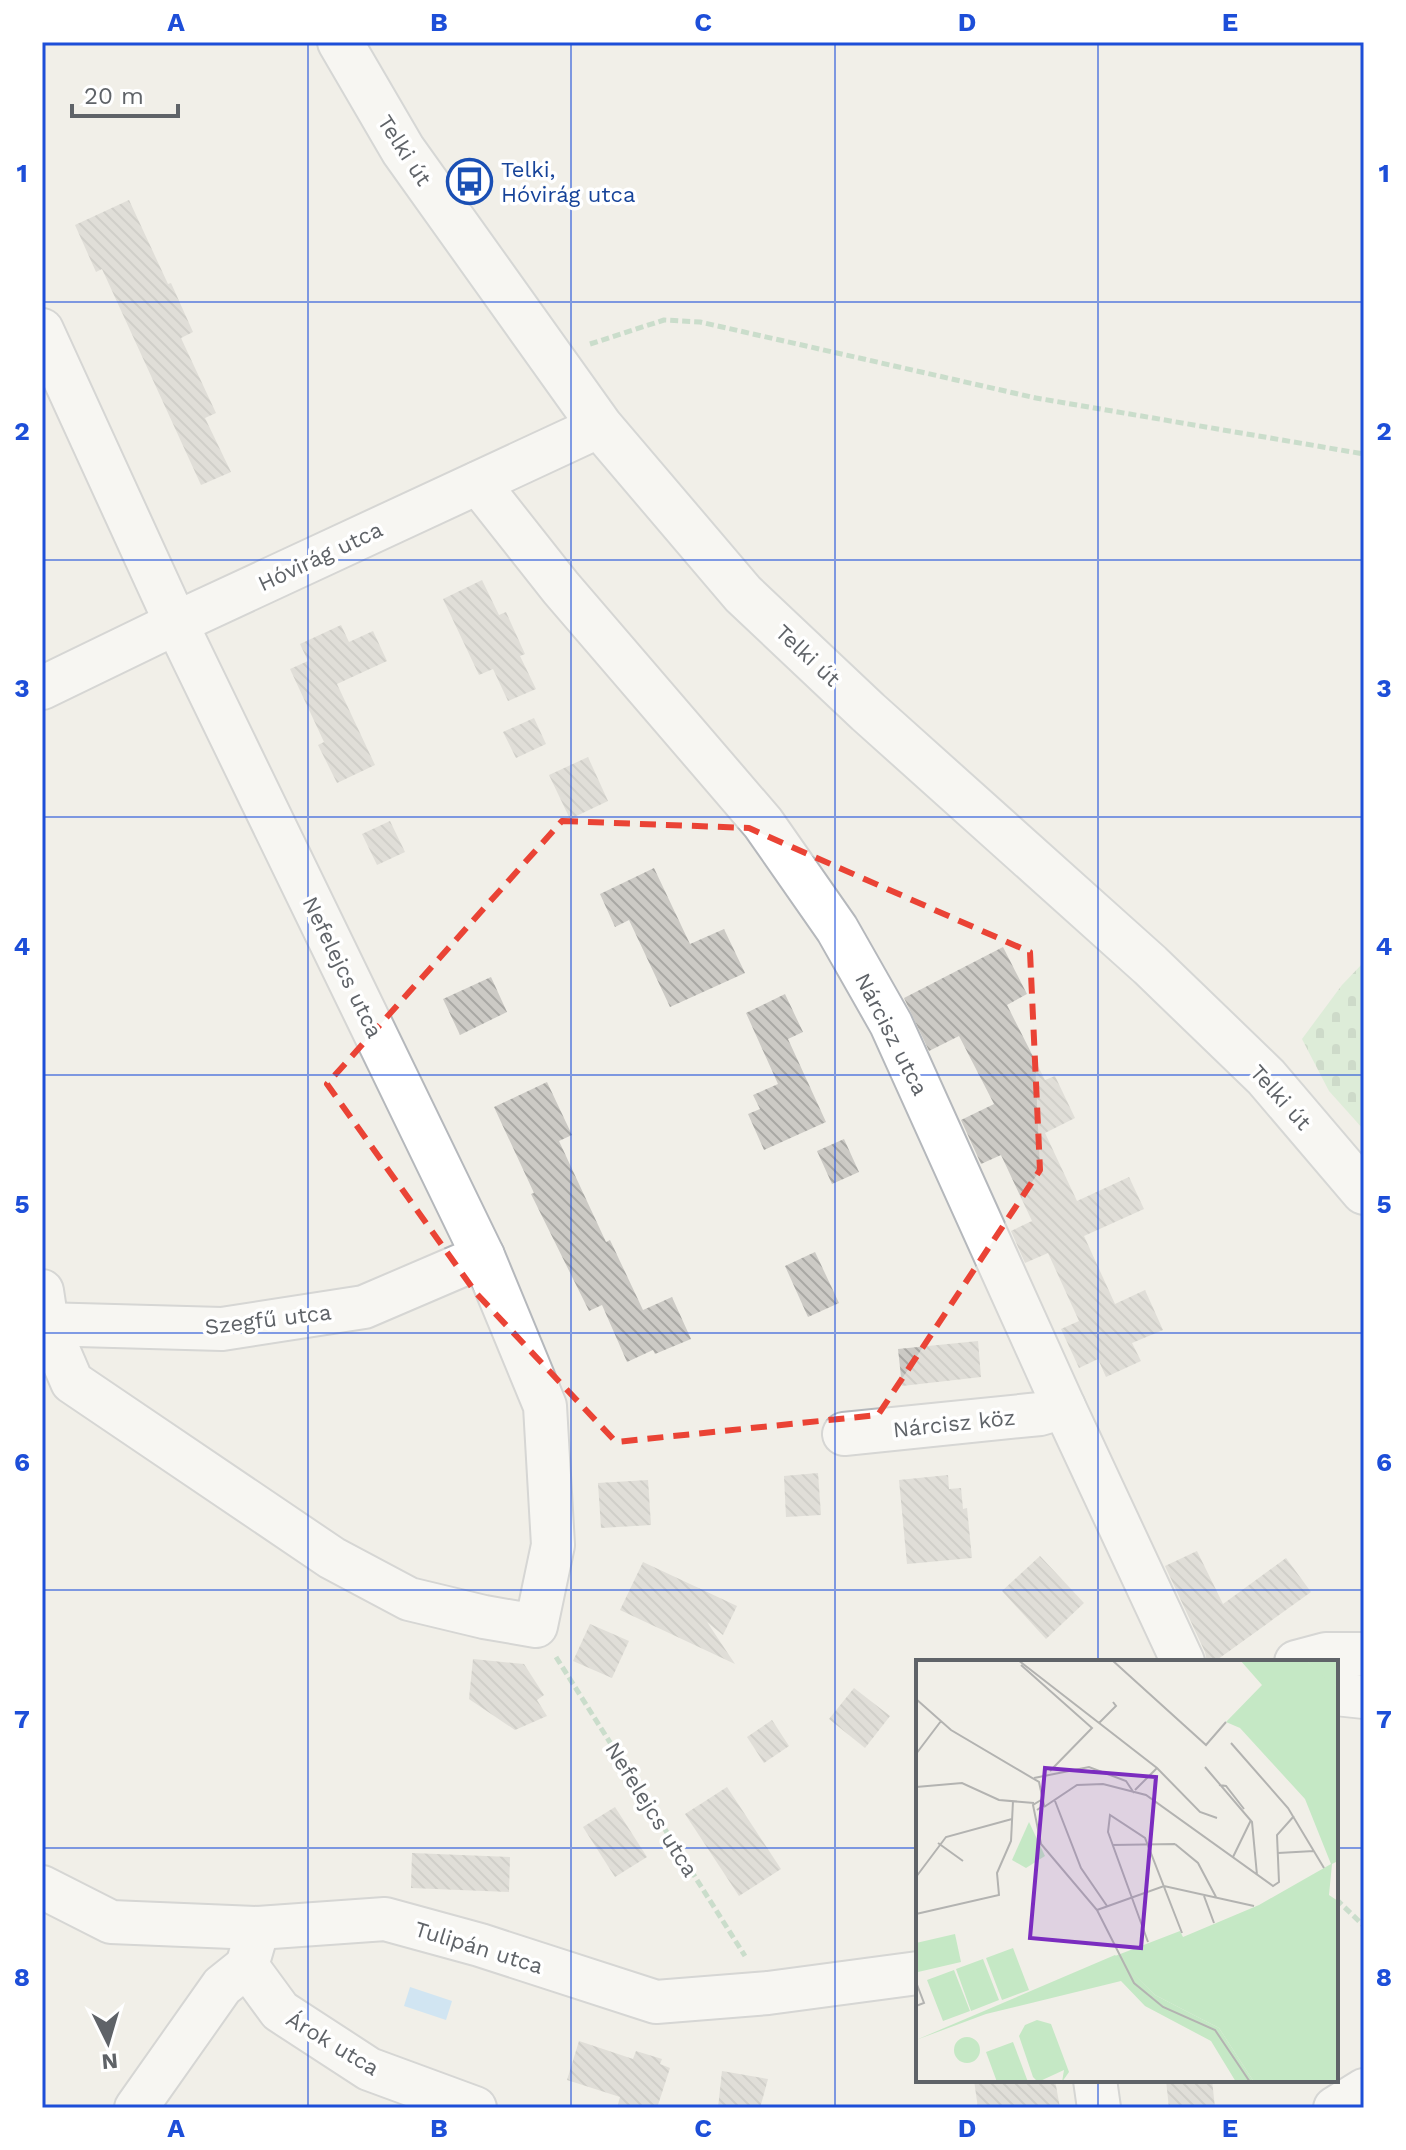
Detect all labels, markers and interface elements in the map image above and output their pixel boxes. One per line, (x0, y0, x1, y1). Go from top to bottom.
text: A (167, 7, 185, 37)
text: B (430, 7, 448, 37)
text: C (694, 7, 712, 37)
text: D (958, 7, 976, 37)
text: E (1222, 7, 1238, 37)
scale bar (72, 68, 178, 118)
text: 20 m (84, 82, 144, 110)
street label: Telki út (373, 110, 437, 190)
place label: Telki, Hóvirág utca (501, 157, 635, 207)
text: 1 (16, 158, 28, 188)
bus stop icon: Telki, Hóvirág utca (446, 158, 494, 206)
text: 1 (1378, 158, 1390, 188)
text: 2 (14, 416, 30, 446)
text: 2 (1376, 416, 1392, 446)
street label: Hóvirág utca (254, 517, 386, 596)
street label: Telki út (770, 619, 845, 691)
text: 3 (14, 673, 30, 703)
text: 3 (1376, 673, 1392, 703)
street label: Nefelejcs utca (298, 893, 388, 1042)
text: 4 (14, 931, 31, 961)
text: 4 (1376, 931, 1393, 961)
street label: Nárcisz utca (850, 969, 933, 1099)
street label: Telki út (1245, 1060, 1316, 1135)
text: 5 (14, 1189, 30, 1219)
text: 5 (1376, 1189, 1392, 1219)
street label: Szegfű utca (203, 1299, 333, 1340)
street label: Nárcisz köz (892, 1405, 1017, 1442)
text: 6 (14, 1447, 30, 1477)
text: 6 (1376, 1447, 1392, 1477)
inset map (916, 1660, 1338, 2082)
text: 7 (14, 1704, 30, 1734)
text: 7 (1376, 1704, 1392, 1734)
street label: Nefelejcs utca (600, 1737, 703, 1881)
street label: Tulipán utca (412, 1916, 546, 1979)
text: 8 (14, 1962, 30, 1992)
text: 8 (1376, 1962, 1392, 1992)
north arrow (68, 2002, 148, 2082)
street label: Árok utca (282, 2006, 383, 2081)
text: N (100, 2048, 119, 2075)
text: A (167, 2113, 185, 2143)
text: B (430, 2113, 448, 2143)
text: C (694, 2113, 712, 2143)
text: D (958, 2113, 976, 2143)
text: E (1222, 2113, 1238, 2143)

